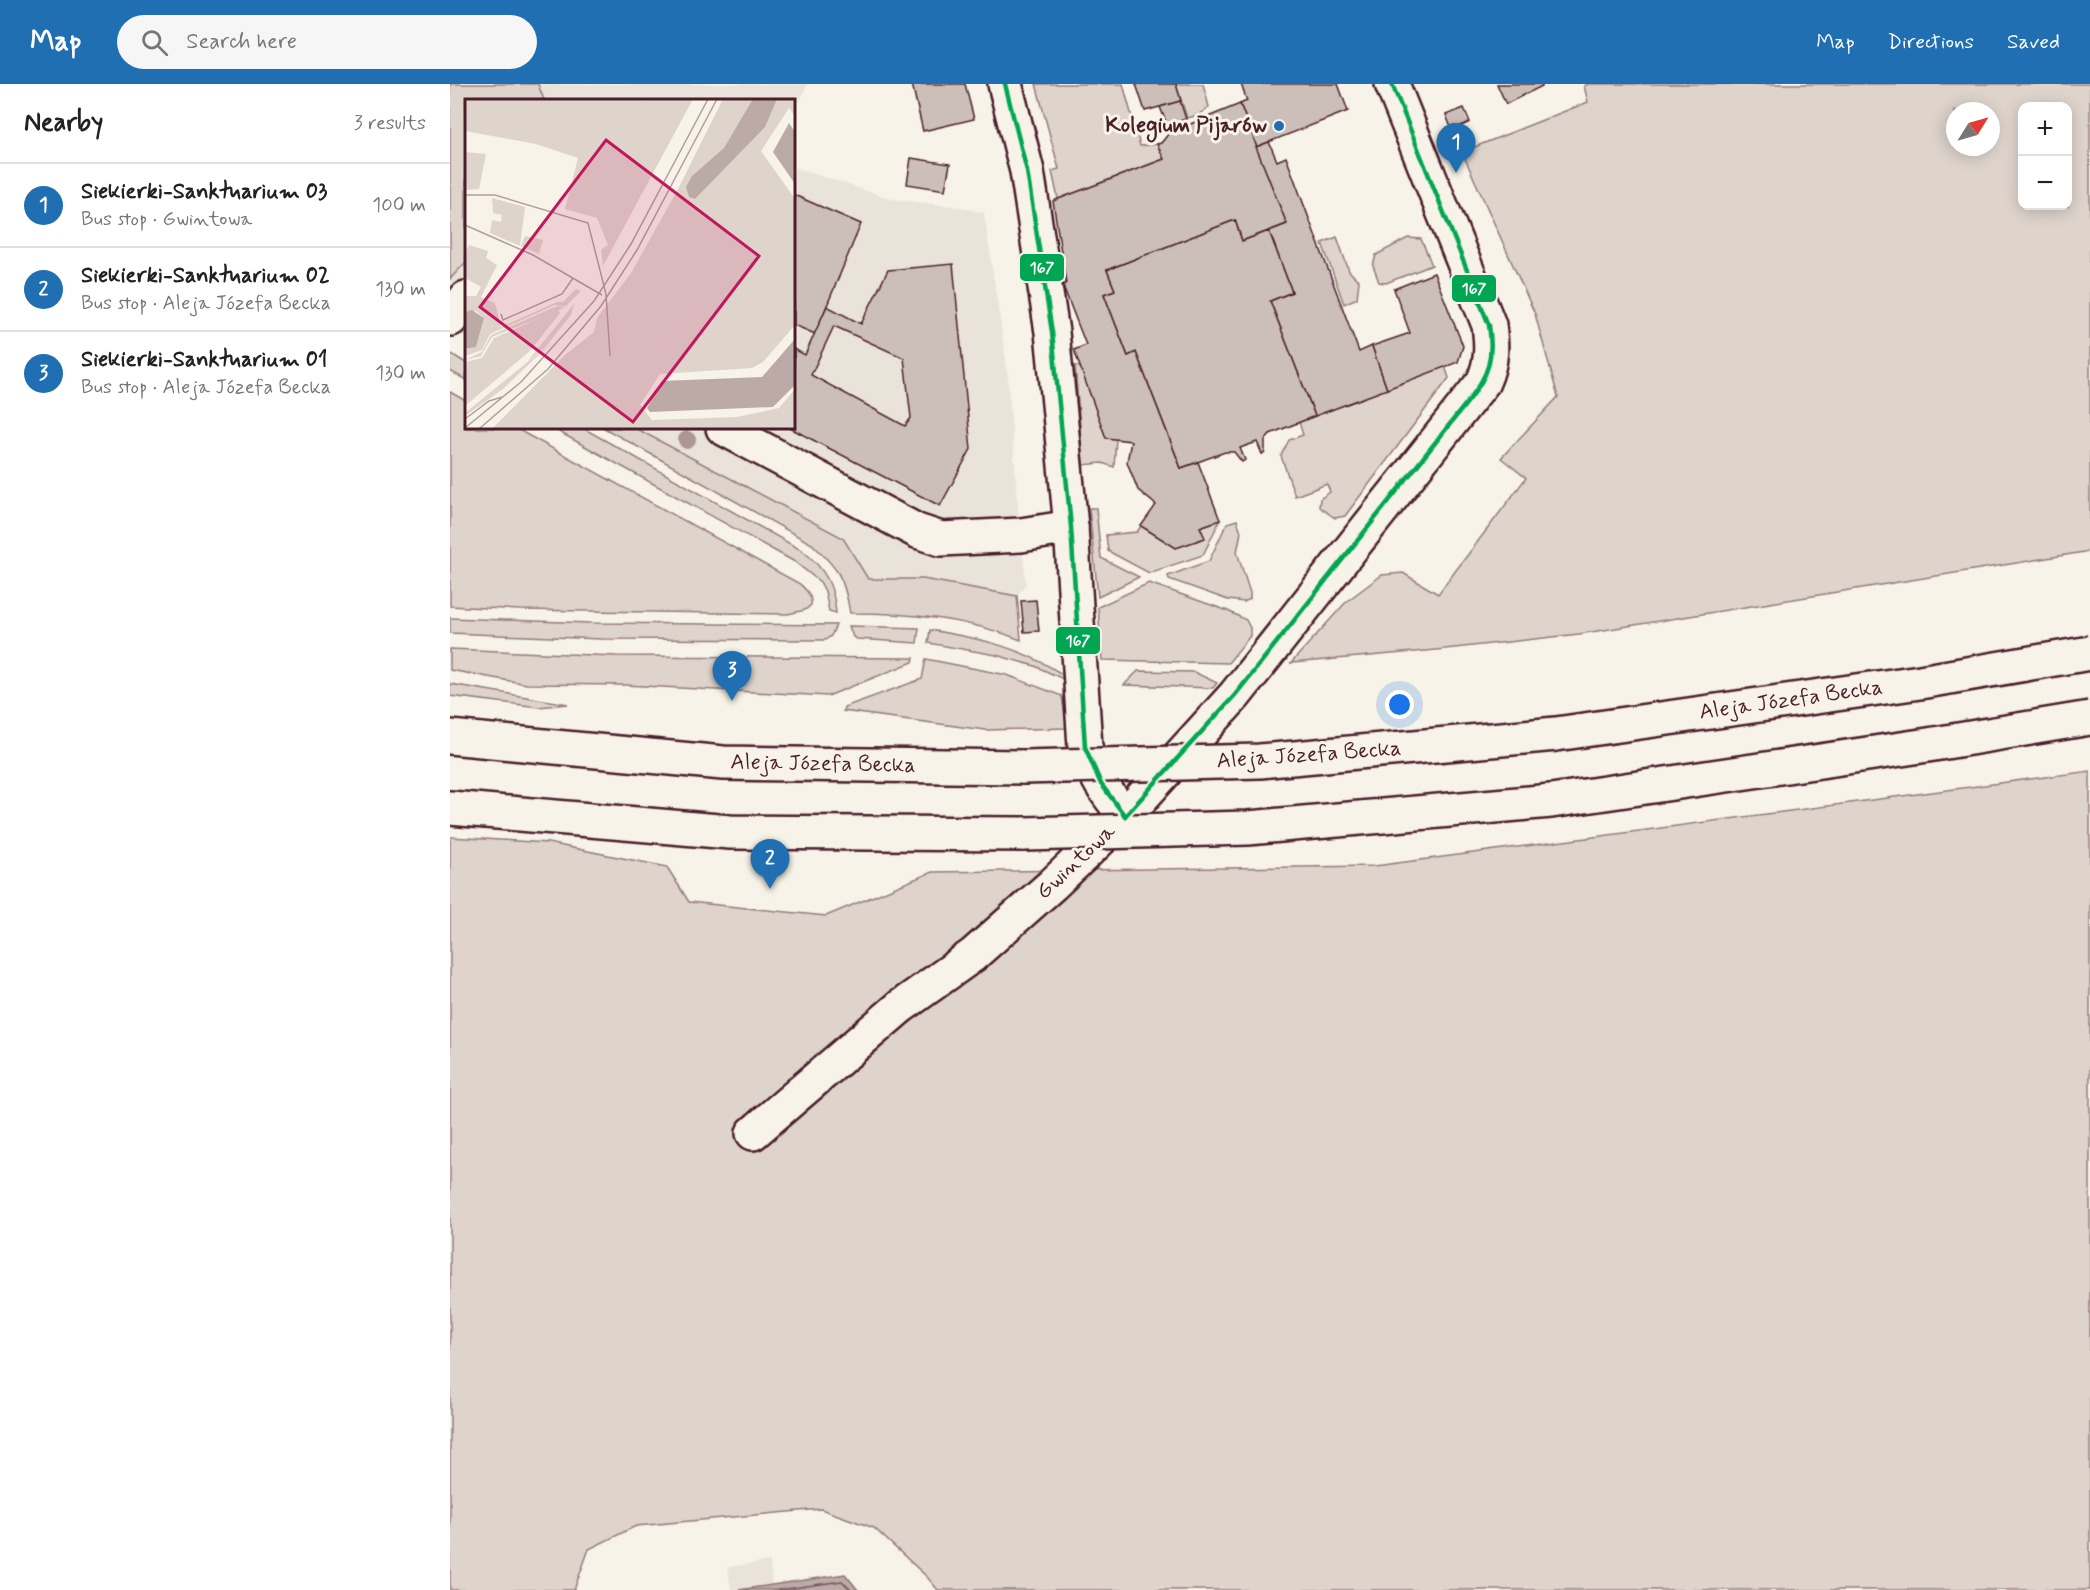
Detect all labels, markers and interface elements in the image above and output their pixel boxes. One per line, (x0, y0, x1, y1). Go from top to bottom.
search box (117, 15, 537, 69)
text: Map (30, 24, 81, 61)
icon: search (138, 26, 171, 59)
text: Search here (186, 28, 297, 56)
text: Map (1816, 28, 1855, 56)
text: Directions (1888, 28, 1974, 56)
text: Saved (2007, 28, 2060, 56)
inset map (465, 99, 795, 429)
north arrow (1946, 102, 2000, 156)
map controls (2018, 102, 2072, 210)
button: + (2018, 102, 2072, 156)
text: Nearby (24, 106, 103, 140)
text: 3 results (354, 110, 426, 137)
place label: Kolegium Pijarów (1105, 112, 1268, 143)
marker: Kolegium Pijarów (1272, 119, 1286, 133)
pin: 1 (1436, 124, 1476, 173)
button: − (2018, 156, 2072, 210)
text: Siekierki-Sanktuarium 03 (81, 178, 327, 206)
text: 1 (39, 192, 48, 219)
text: 100 m (372, 192, 426, 219)
text: Bus stop · Gwintowa (81, 206, 252, 233)
line badge: 167 (1019, 253, 1065, 282)
text: 167 (1030, 258, 1055, 279)
text: Siekierki-Sanktuarium 02 (81, 262, 330, 290)
line badge: 167 (1451, 274, 1497, 303)
text: 2 (39, 276, 48, 303)
text: 130 m (375, 276, 426, 303)
text: 167 (1462, 279, 1487, 300)
text: Bus stop · Aleja Józefa Becka (81, 290, 331, 317)
text: Siekierki-Sanktuarium 01 (81, 346, 327, 374)
text: 3 (39, 360, 48, 387)
text: 130 m (375, 360, 426, 387)
text: Bus stop · Aleja Józefa Becka (81, 374, 331, 401)
line badge: 167 (1055, 626, 1101, 655)
text: 167 (1066, 631, 1091, 652)
pin: 3 (712, 652, 752, 701)
street label: Aleja Józefa Becka (1697, 673, 1885, 728)
your location (1385, 690, 1414, 719)
street label: Aleja Józefa Becka (1216, 735, 1402, 776)
street label: Aleja Józefa Becka (730, 748, 916, 781)
street label: Gwintowa (1030, 818, 1122, 906)
pin: 2 (750, 840, 790, 889)

